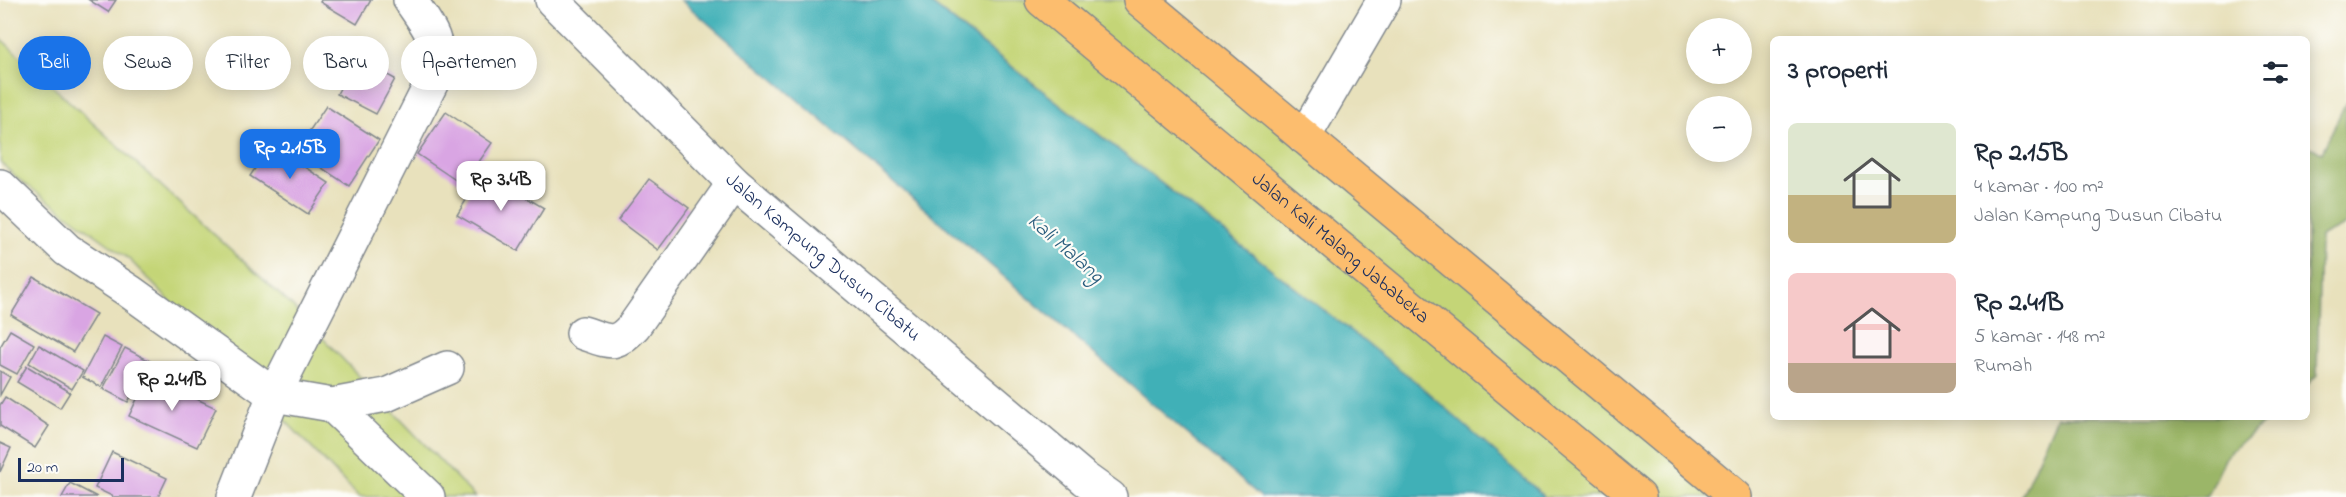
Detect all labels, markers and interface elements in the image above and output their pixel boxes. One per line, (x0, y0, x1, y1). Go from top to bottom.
map controls (1686, 18, 1752, 162)
button: + (1686, 18, 1752, 84)
chip: Beli (18, 36, 91, 90)
chip: Sewa (103, 36, 193, 90)
chip: Filter (205, 36, 291, 90)
chip: Baru (303, 36, 389, 90)
chip: Apartemen (401, 36, 537, 90)
text: 3 properti (1788, 53, 1888, 91)
icon: filters (2259, 56, 2292, 89)
button: − (1686, 96, 1752, 162)
pin: Rp 2.15B (228, 129, 352, 180)
text: Rp 2.15B (254, 134, 326, 163)
text: Rp 2.15B (1974, 135, 2068, 173)
icon: home (1836, 147, 1908, 219)
pin: Rp 3.4B (446, 161, 556, 212)
street label: Jalan Kali Malang Jababeka (1245, 165, 1436, 331)
text: Rp 3.4B (471, 166, 531, 195)
street label: Jalan Kampung Dusun Cibatu (718, 167, 927, 349)
text: 4 kamar · 100 m² (1974, 173, 2104, 202)
text: Jalan Kampung Dusun Cibatu (1974, 202, 2222, 231)
water label: Kali Malang (1019, 207, 1110, 292)
text: Rp 2.41B (1974, 285, 2064, 323)
icon: home (1836, 297, 1908, 369)
text: 5 kamar · 148 m² (1974, 323, 2105, 352)
text: Rumah (1974, 352, 2032, 381)
pin: Rp 2.41B (110, 361, 234, 412)
text: Rp 2.41B (137, 366, 207, 395)
scale bar (18, 455, 124, 482)
text: 20 m (27, 456, 58, 480)

